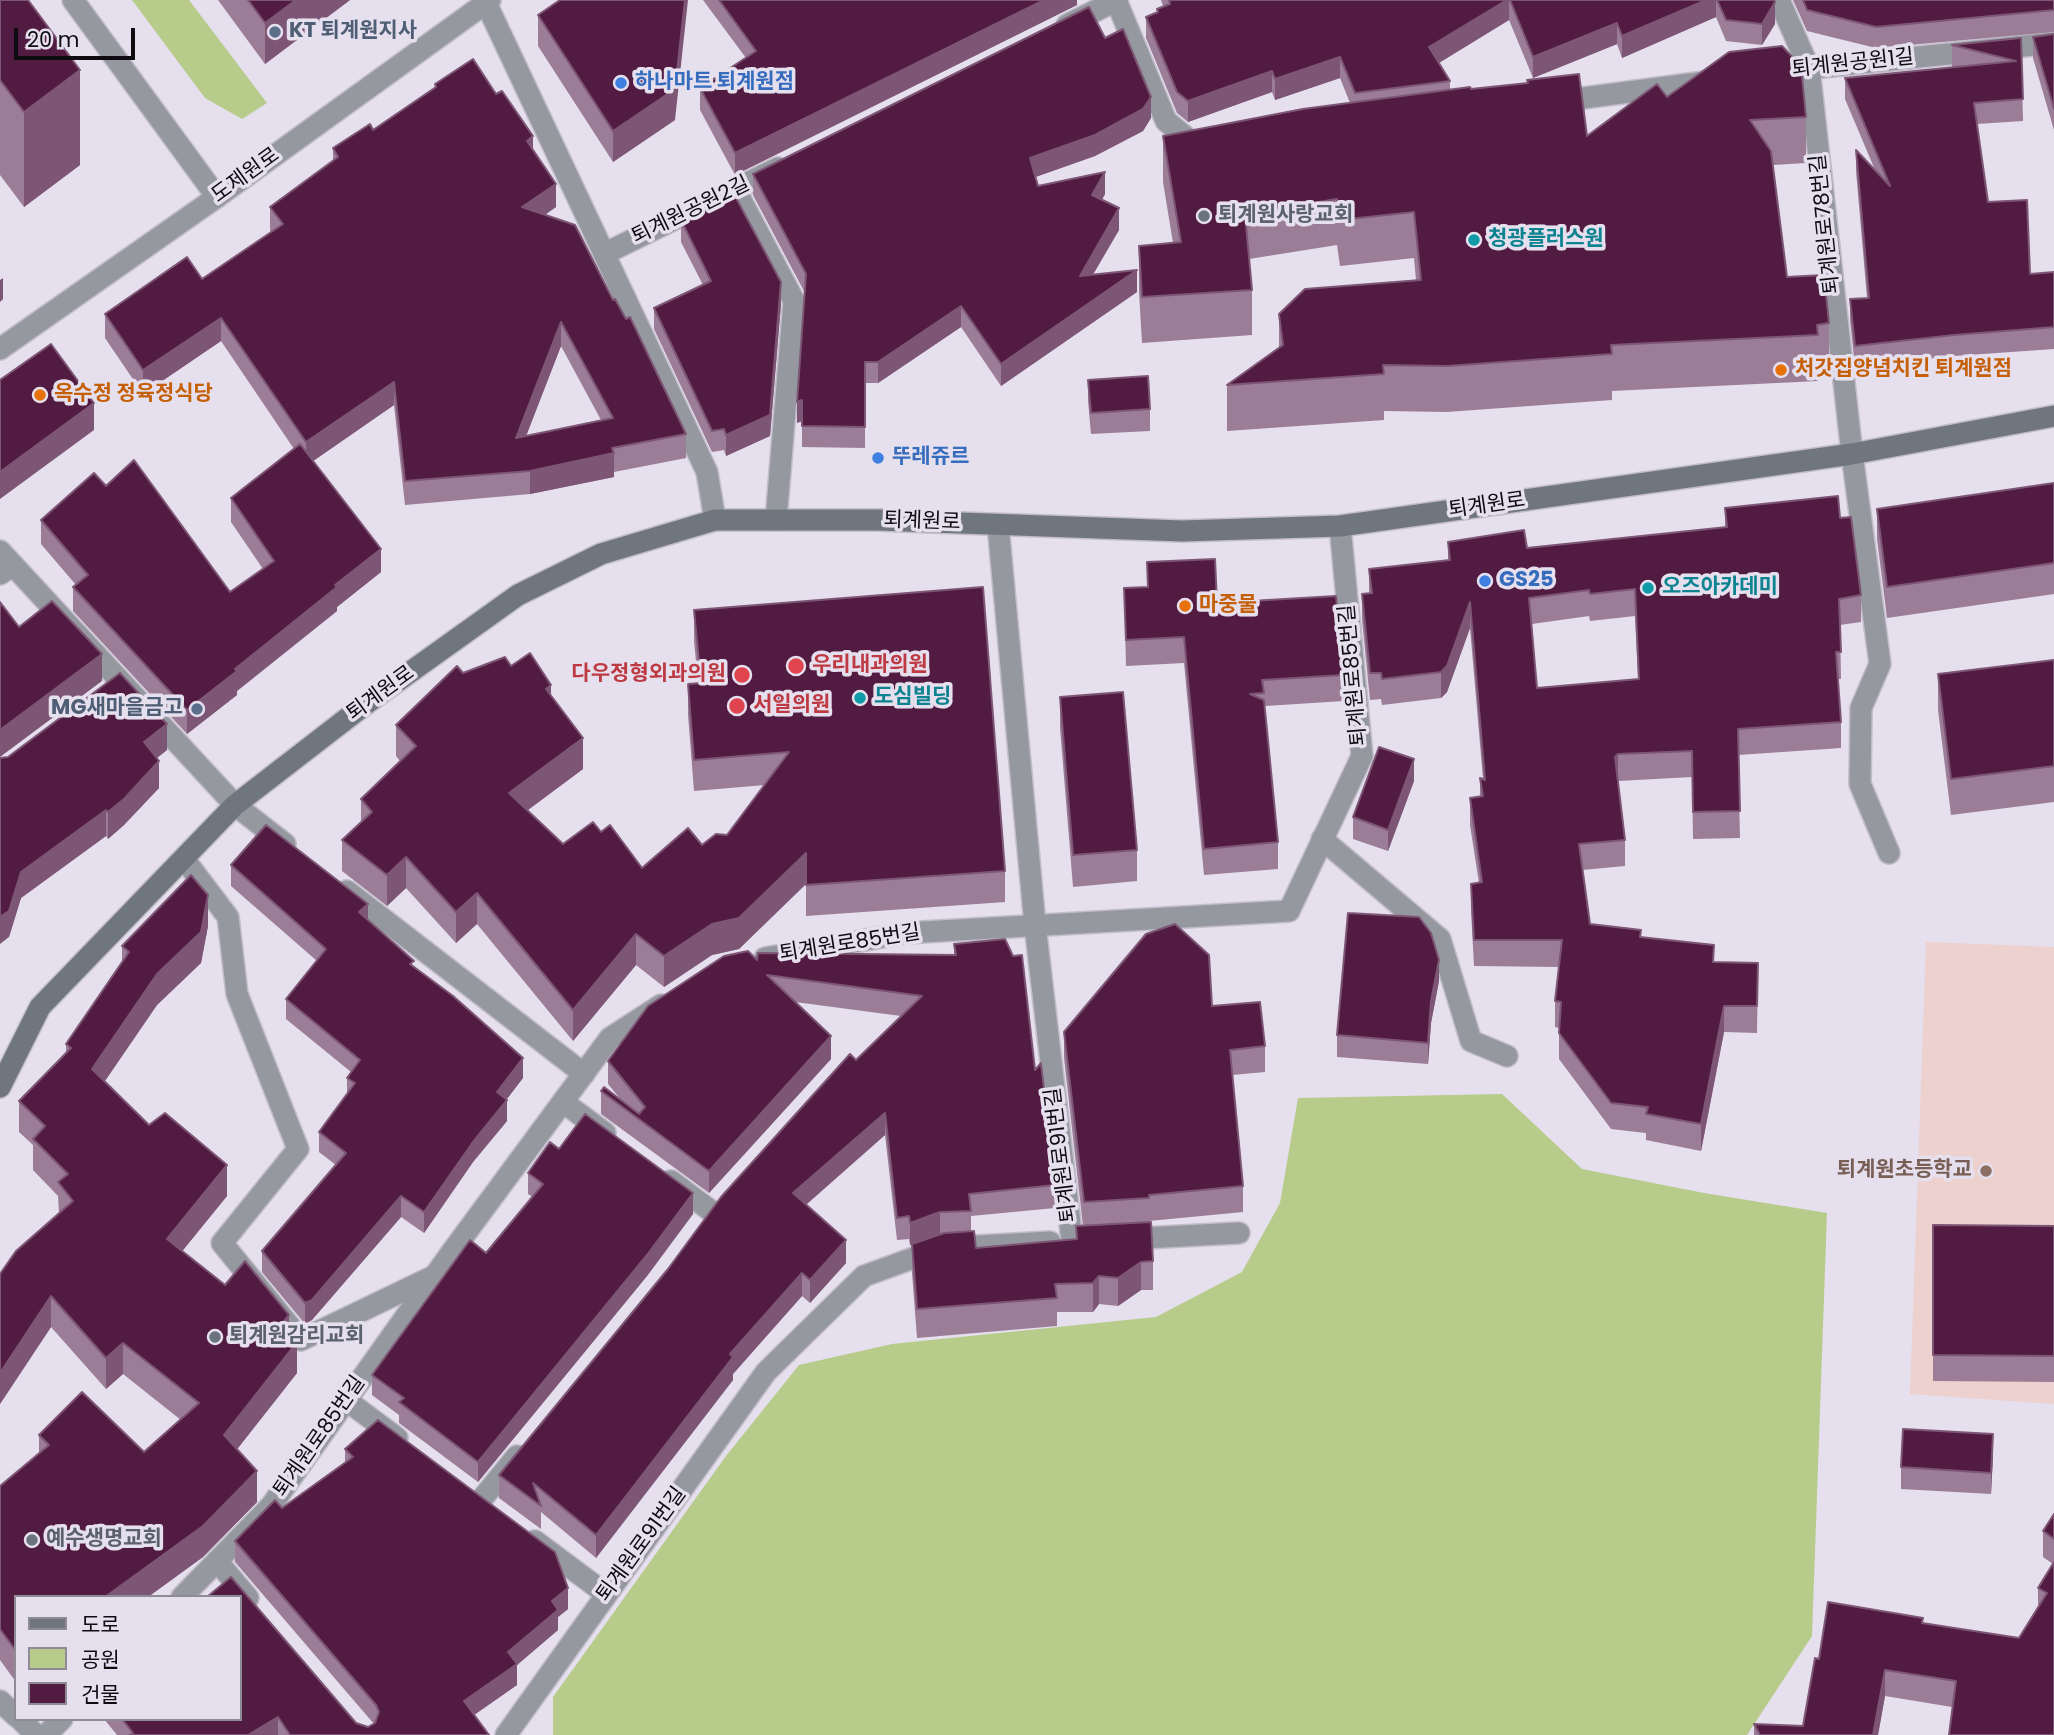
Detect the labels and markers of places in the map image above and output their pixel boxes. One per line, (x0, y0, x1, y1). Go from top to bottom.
place label: KT 퇴계원지사 (289, 19, 417, 45)
marker: KT 퇴계원지사 (267, 24, 283, 40)
place label: 하나마트 퇴계원점 (635, 70, 794, 96)
marker: 하나마트 퇴계원점 (613, 75, 629, 91)
place label: 퇴계원사랑교회 (1218, 203, 1353, 229)
marker: 퇴계원사랑교회 (1196, 208, 1212, 224)
place label: 청광플러스원 (1488, 227, 1604, 253)
marker: 청광플러스원 (1466, 232, 1482, 248)
place label: 처갓집양념치킨 퇴계원점 (1795, 357, 2012, 383)
marker: 처갓집양념치킨 퇴계원점 (1773, 362, 1789, 378)
place label: 옥수정 정육정식당 (54, 382, 213, 408)
marker: 옥수정 정육정식당 (32, 387, 48, 403)
place label: 뚜레쥬르 (892, 445, 969, 471)
marker: 뚜레쥬르 (870, 450, 886, 466)
place label: GS25 (1499, 568, 1554, 594)
marker: GS25 (1477, 573, 1493, 589)
place label: 오즈아카데미 (1662, 575, 1778, 601)
marker: 오즈아카데미 (1640, 580, 1656, 596)
place label: 마중물 (1199, 593, 1257, 619)
marker: 마중물 (1177, 598, 1193, 614)
place label: 우리내과의원 (812, 653, 928, 679)
marker: 우리내과의원 (786, 656, 806, 676)
place label: 다우정형외과의원 (571, 662, 726, 688)
marker: 다우정형외과의원 (732, 665, 752, 685)
place label: 도심빌딩 (874, 685, 951, 711)
marker: 도심빌딩 (852, 690, 868, 706)
place label: 서일의원 (753, 693, 830, 719)
place label: MG새마을금고 (51, 696, 183, 722)
marker: 서일의원 (727, 696, 747, 716)
marker: MG새마을금고 (189, 701, 205, 717)
place label: 퇴계원초등학교 (1837, 1158, 1972, 1184)
marker: 퇴계원초등학교 (1978, 1163, 1994, 1179)
place label: 퇴계원감리교회 (229, 1324, 364, 1350)
marker: 퇴계원감리교회 (207, 1329, 223, 1345)
place label: 예수생명교회 (46, 1527, 162, 1553)
marker: 예수생명교회 (24, 1532, 40, 1548)

